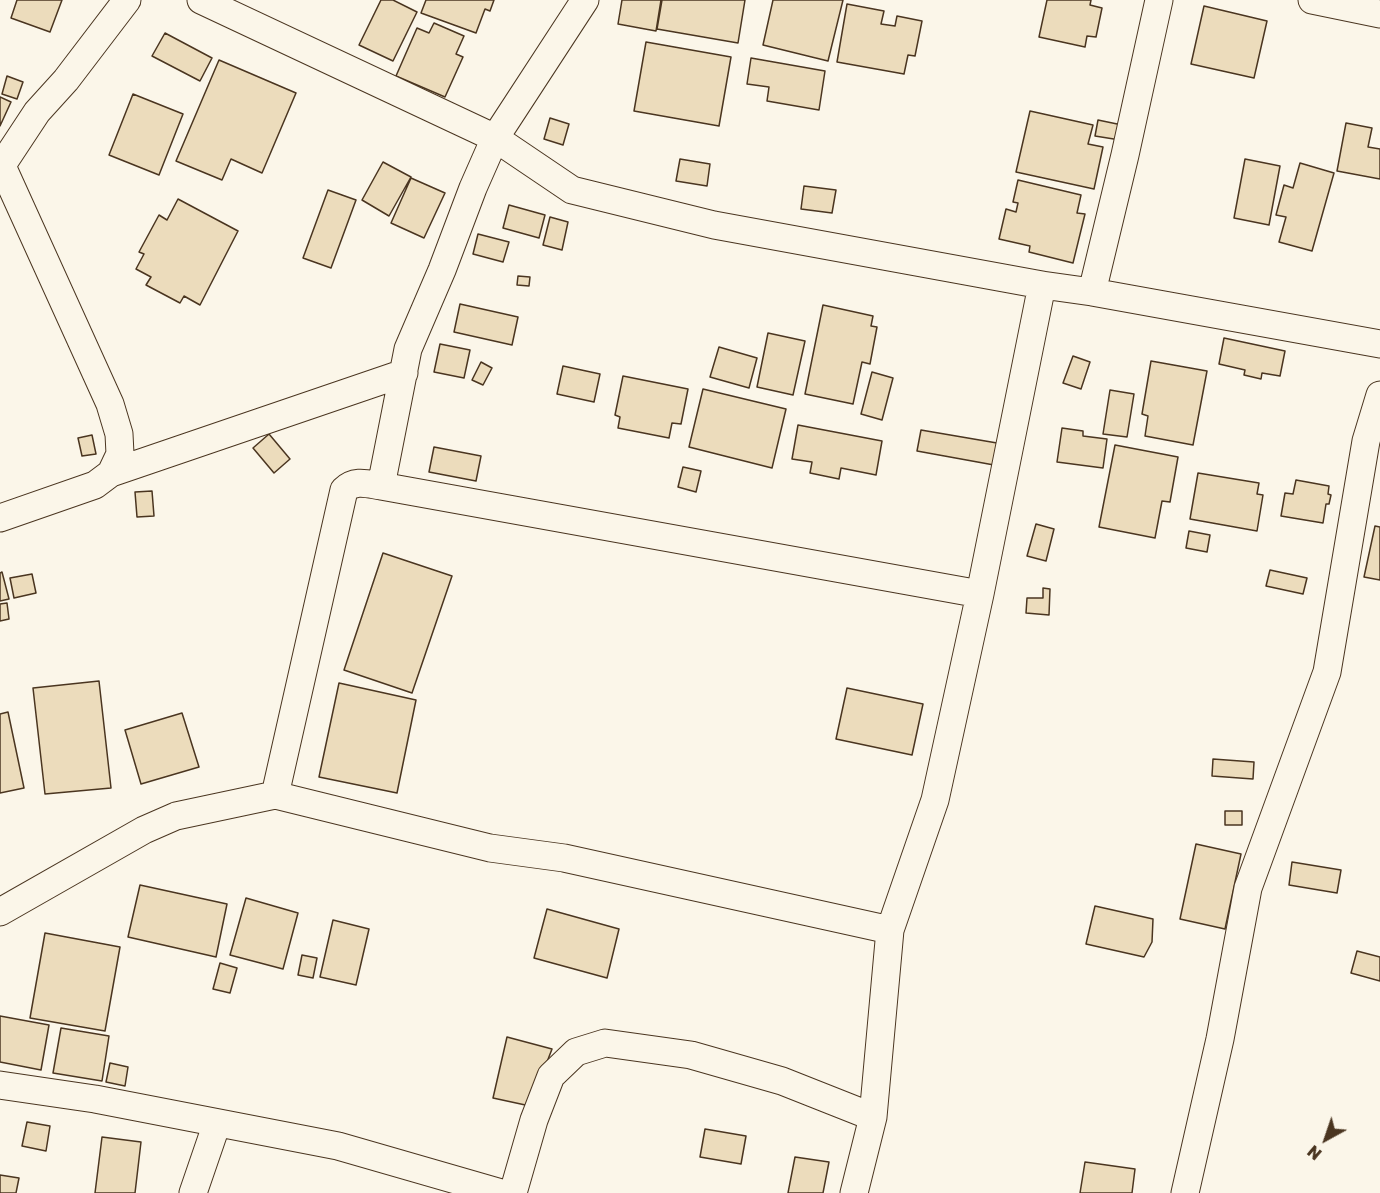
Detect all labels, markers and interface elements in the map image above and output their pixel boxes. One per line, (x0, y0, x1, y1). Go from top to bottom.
north arrow (1296, 1109, 1356, 1169)
text: N (1303, 1141, 1326, 1164)

